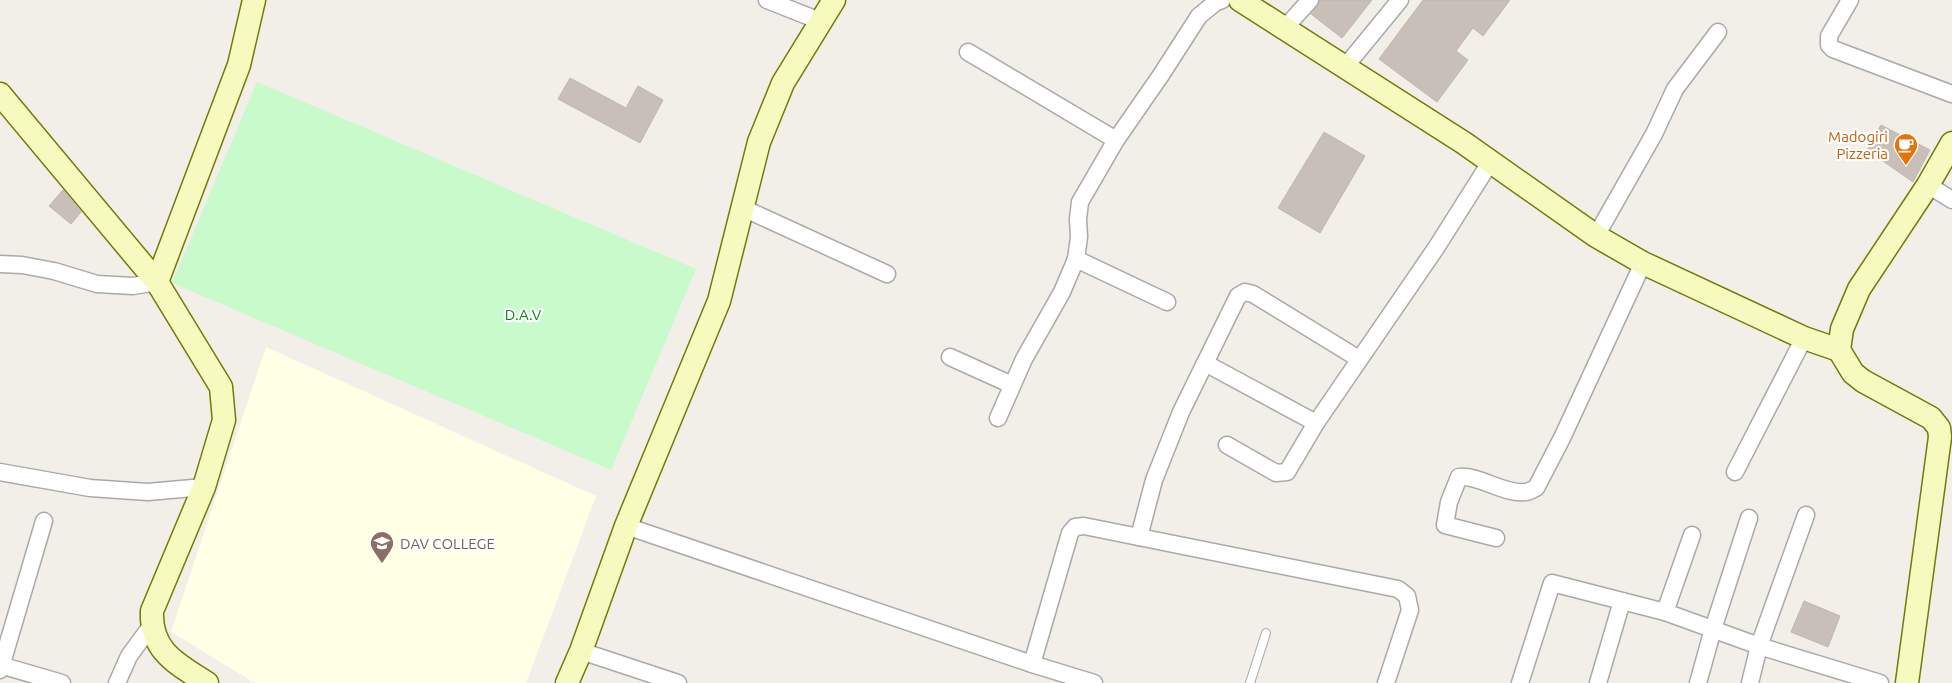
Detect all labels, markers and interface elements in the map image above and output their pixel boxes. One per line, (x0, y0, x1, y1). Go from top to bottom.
place label: Madogiri Pizzeria (1828, 128, 1888, 162)
cafe icon: Madogiri Pizzeria (1893, 132, 1919, 166)
park label: D.A.V (505, 306, 542, 323)
school or university icon: DAV COLLEGE (369, 530, 395, 564)
place label: DAV COLLEGE (400, 535, 495, 552)

